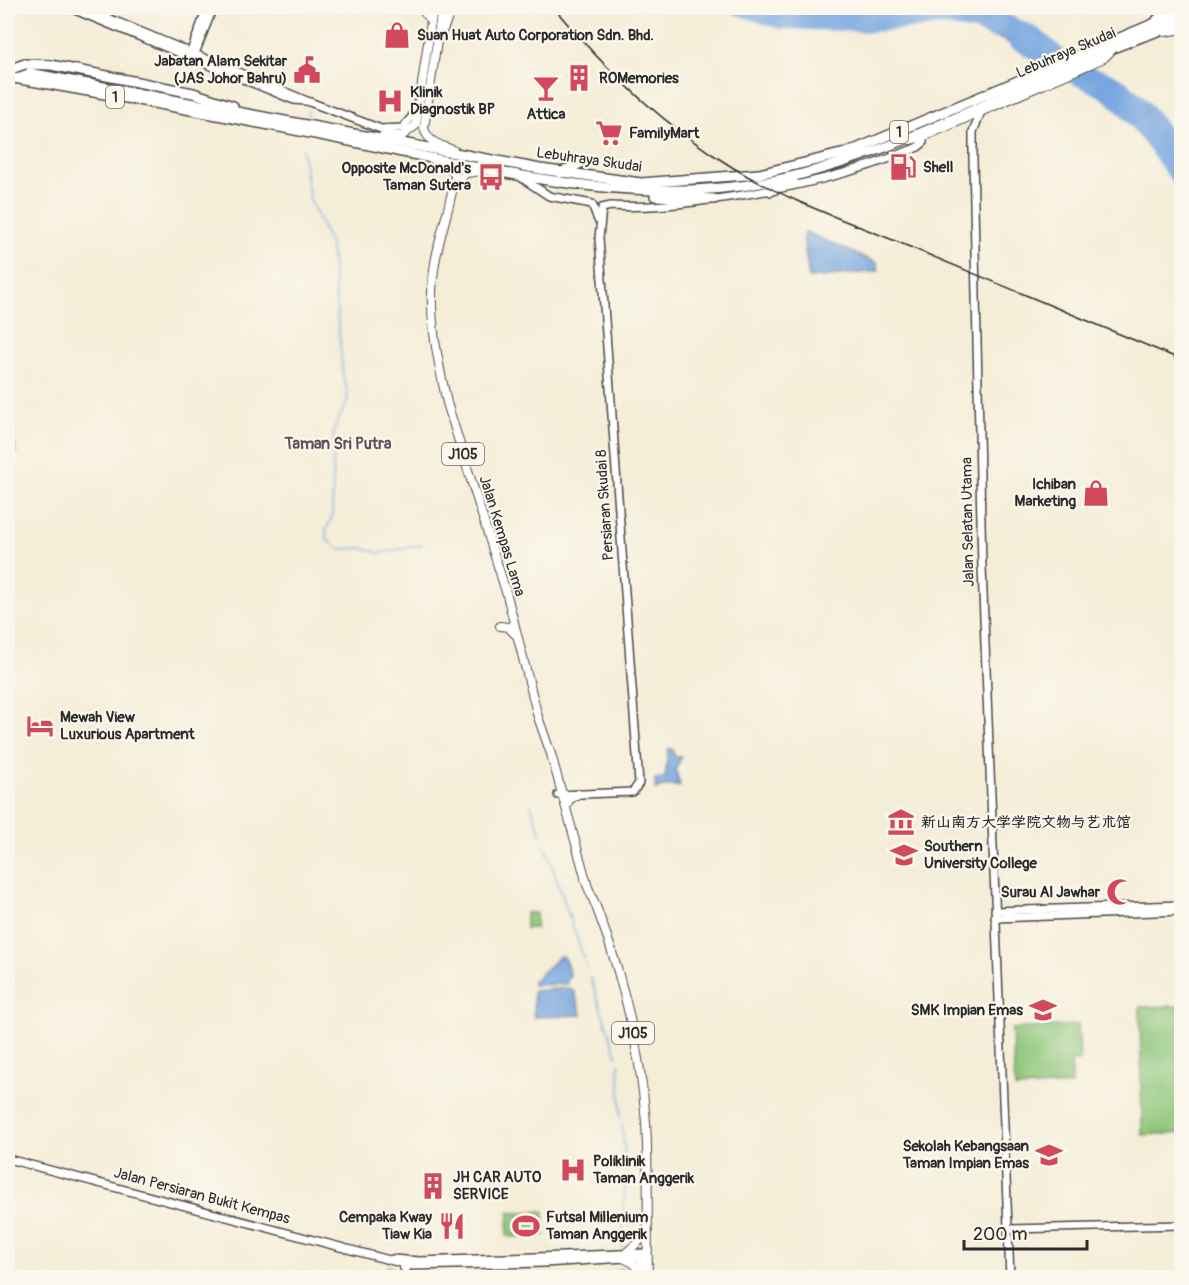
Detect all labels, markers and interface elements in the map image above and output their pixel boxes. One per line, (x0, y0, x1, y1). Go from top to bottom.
shop icon: Suan Huat Auto Corporation Sdn. Bhd. (382, 20, 412, 50)
street label: Lebuhraya Skudai (1013, 23, 1119, 83)
place label: Suan Huat Auto Corporation Sdn. Bhd. (417, 26, 654, 45)
place label: Jabatan Alam Sekitar (JAS Johor Bahru) (154, 52, 288, 88)
public building icon: Jabatan Alam Sekitar (JAS Johor Bahru) (292, 55, 322, 85)
building icon: ROMemories (564, 63, 594, 93)
place label: ROMemories (599, 69, 679, 88)
bar icon: Attica (531, 73, 561, 103)
place label: Klinik Diagnostik BP (410, 83, 495, 119)
road number: 1 (106, 86, 124, 108)
hospital icon: Klinik Diagnostik BP (375, 86, 405, 116)
place label: Attica (526, 105, 566, 124)
supermarket icon: FamilyMart (594, 118, 624, 148)
road number: 1 (890, 121, 908, 143)
place label: FamilyMart (629, 124, 700, 143)
street label: Lebuhraya Skudai (535, 143, 643, 177)
fuel station icon: Shell (888, 152, 918, 182)
place label: Shell (923, 158, 953, 177)
place label: Opposite McDonald's Taman Sutera (341, 159, 471, 195)
bus stop icon: Opposite McDonald's Taman Sutera (476, 162, 506, 192)
district label: Taman Sri Putra (284, 434, 392, 454)
road number: J105 (442, 443, 484, 465)
street label: Persiaran Skudai 8 (592, 448, 618, 561)
street label: Jalan Selatan Utama (957, 457, 979, 587)
street label: Jalan Kempas Lama (475, 473, 529, 599)
place label: Ichiban Marketing (1015, 475, 1077, 511)
shop icon: Ichiban Marketing (1081, 478, 1111, 508)
place label: Mewah View Luxurious Apartment (60, 708, 196, 744)
hotel icon: Mewah View Luxurious Apartment (25, 711, 55, 741)
museum icon: 新山南方大学学院文物与艺术馆 (886, 807, 916, 837)
place label: 新山南方大学学院文物与艺术馆 (921, 813, 1131, 832)
place label: Southern University College (924, 837, 1038, 873)
school or university icon: Southern University College (889, 840, 919, 870)
mosque icon: Surau Al Jawhar (1105, 877, 1135, 907)
place label: Surau Al Jawhar (1001, 883, 1101, 902)
school or university icon: SMK Impian Emas (1028, 995, 1058, 1025)
place label: SMK Impian Emas (911, 1001, 1023, 1020)
road number: J105 (612, 1022, 654, 1044)
place label: Sekolah Kebangsaan Taman Impian Emas (902, 1137, 1029, 1173)
school or university icon: Sekolah Kebangsaan Taman Impian Emas (1034, 1140, 1064, 1170)
place label: Poliklinik Taman Anggerik (592, 1152, 695, 1188)
hospital icon: Poliklinik Taman Anggerik (558, 1155, 588, 1185)
street label: Jalan Persiaran Bukit Kempas (112, 1163, 292, 1229)
place label: JH CAR AUTO SERVICE (453, 1168, 542, 1204)
building icon: JH CAR AUTO SERVICE (418, 1171, 448, 1201)
place label: Cempaka Kway Tiaw Kia (339, 1208, 433, 1244)
place label: Futsal Millenium Taman Anggerik (545, 1208, 648, 1244)
restaurant icon: Cempaka Kway Tiaw Kia (437, 1211, 467, 1241)
sports icon: Futsal Millenium Taman Anggerik (511, 1211, 541, 1241)
scale bar (964, 1213, 1087, 1251)
text: 200 m (973, 1223, 1028, 1246)

